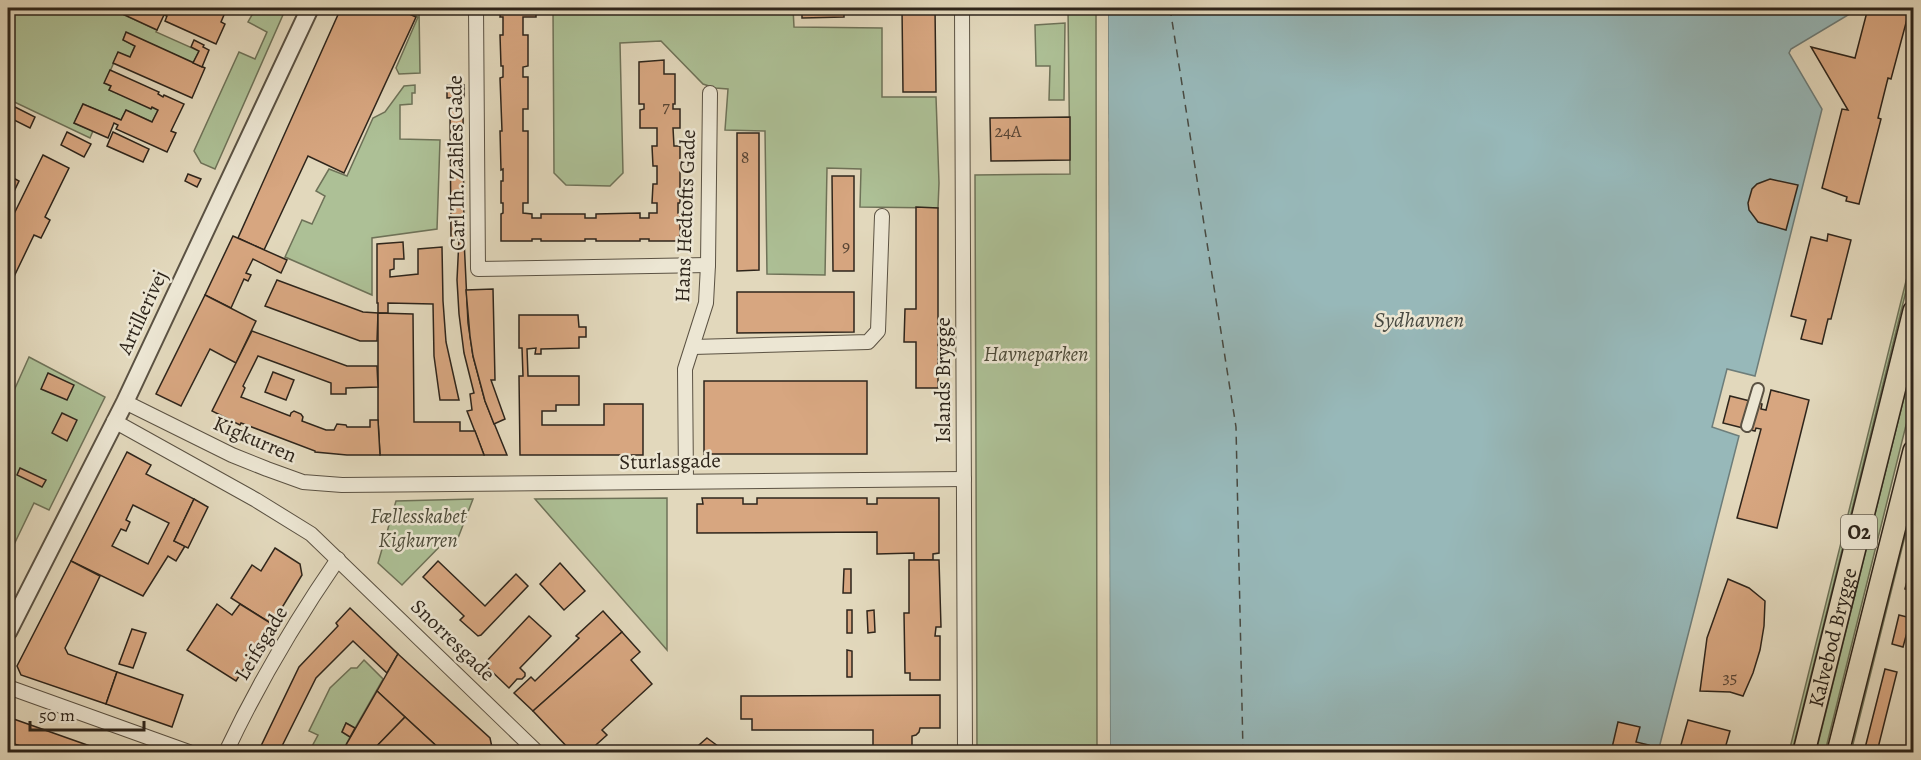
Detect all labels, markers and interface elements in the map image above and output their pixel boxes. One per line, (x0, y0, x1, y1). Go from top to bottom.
street label: Carl Th. Zahles Gade (440, 75, 472, 251)
house number: 7 (662, 94, 670, 118)
house number: 24A (994, 119, 1022, 143)
street label: Hans Hedtofts Gade (668, 129, 702, 303)
house number: 8 (741, 145, 749, 169)
house number: 9 (842, 234, 850, 258)
street label: Artillerivej (110, 265, 174, 360)
water label: Sydhavnen (1374, 305, 1464, 335)
street label: Islands Brygge (929, 317, 957, 443)
park label: Havneparken (984, 340, 1088, 368)
street label: Kigkurren (209, 409, 301, 469)
street label: Sturlasgade (619, 446, 721, 476)
park label: Fællesskabet Kigkurren (370, 502, 467, 554)
road number: O2 (1841, 515, 1877, 549)
street label: Kalvebod Brygge (1802, 565, 1863, 710)
street label: Snorresgade (405, 593, 501, 687)
street label: Leifsgade (228, 601, 294, 685)
house number: 35 (1722, 665, 1738, 689)
scale bar (30, 694, 144, 732)
text: 50 m (39, 703, 75, 727)

